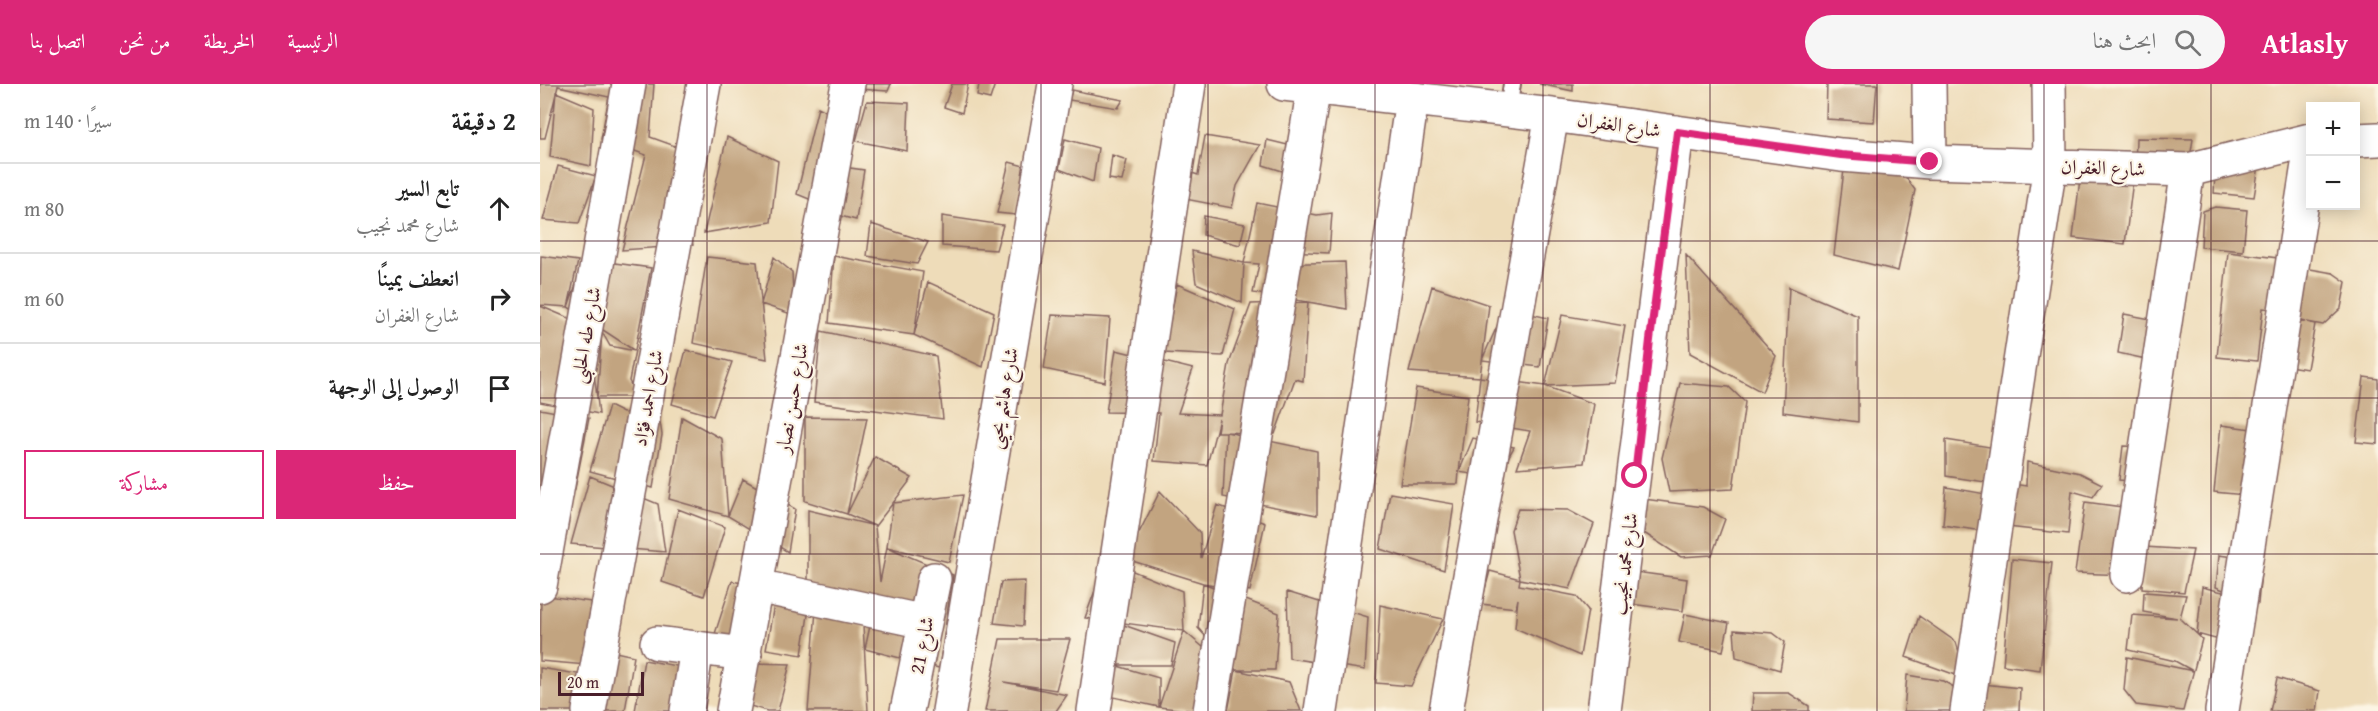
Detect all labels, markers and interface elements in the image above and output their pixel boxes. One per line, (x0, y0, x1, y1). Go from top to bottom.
search box (1805, 15, 2225, 69)
text: Atlasly (2261, 22, 2348, 63)
text: ابحث هنا (2093, 24, 2156, 56)
text: اتصل بنا (30, 25, 85, 56)
text: من نحن (118, 25, 171, 56)
text: الخريطة (204, 25, 255, 56)
text: الرئيسية (288, 25, 338, 56)
icon: search (2171, 26, 2204, 59)
text: 2 دقيقة (451, 101, 516, 140)
map controls (2306, 102, 2360, 210)
button: + (2306, 102, 2360, 156)
street label: شارع الغفران (1575, 104, 1663, 148)
text: سيرًا · 140 m (24, 106, 112, 135)
route end (1916, 148, 1942, 174)
street label: شارع الغفران (2060, 151, 2146, 187)
button: − (2306, 156, 2360, 210)
text: تابع السير (397, 172, 459, 204)
icon: ahead (483, 192, 516, 225)
text: 80 m (24, 194, 64, 223)
text: شارع محمد نجيب (356, 210, 459, 239)
text: انعطف يمينًا (378, 262, 459, 294)
icon: right (483, 282, 516, 315)
text: 60 m (24, 284, 64, 313)
street label: شارع طه الحلبى (562, 284, 612, 386)
text: شارع الغفران (375, 300, 459, 329)
street label: شارع حسن نصار (767, 341, 819, 458)
street label: شارع هاشم يحيى (979, 345, 1031, 452)
street label: شارع احمد فؤاد (624, 347, 674, 449)
text: الوصول إلى الوجهة (329, 370, 459, 402)
icon: arrive (483, 372, 516, 405)
button: مشاركة (24, 450, 264, 519)
button: حفظ (276, 450, 516, 519)
route start (1621, 462, 1647, 488)
street label: شارع محمد نجيب (1603, 511, 1649, 617)
street label: شارع 21 (901, 614, 945, 677)
scale bar (558, 669, 644, 696)
text: 20 m (567, 670, 599, 694)

